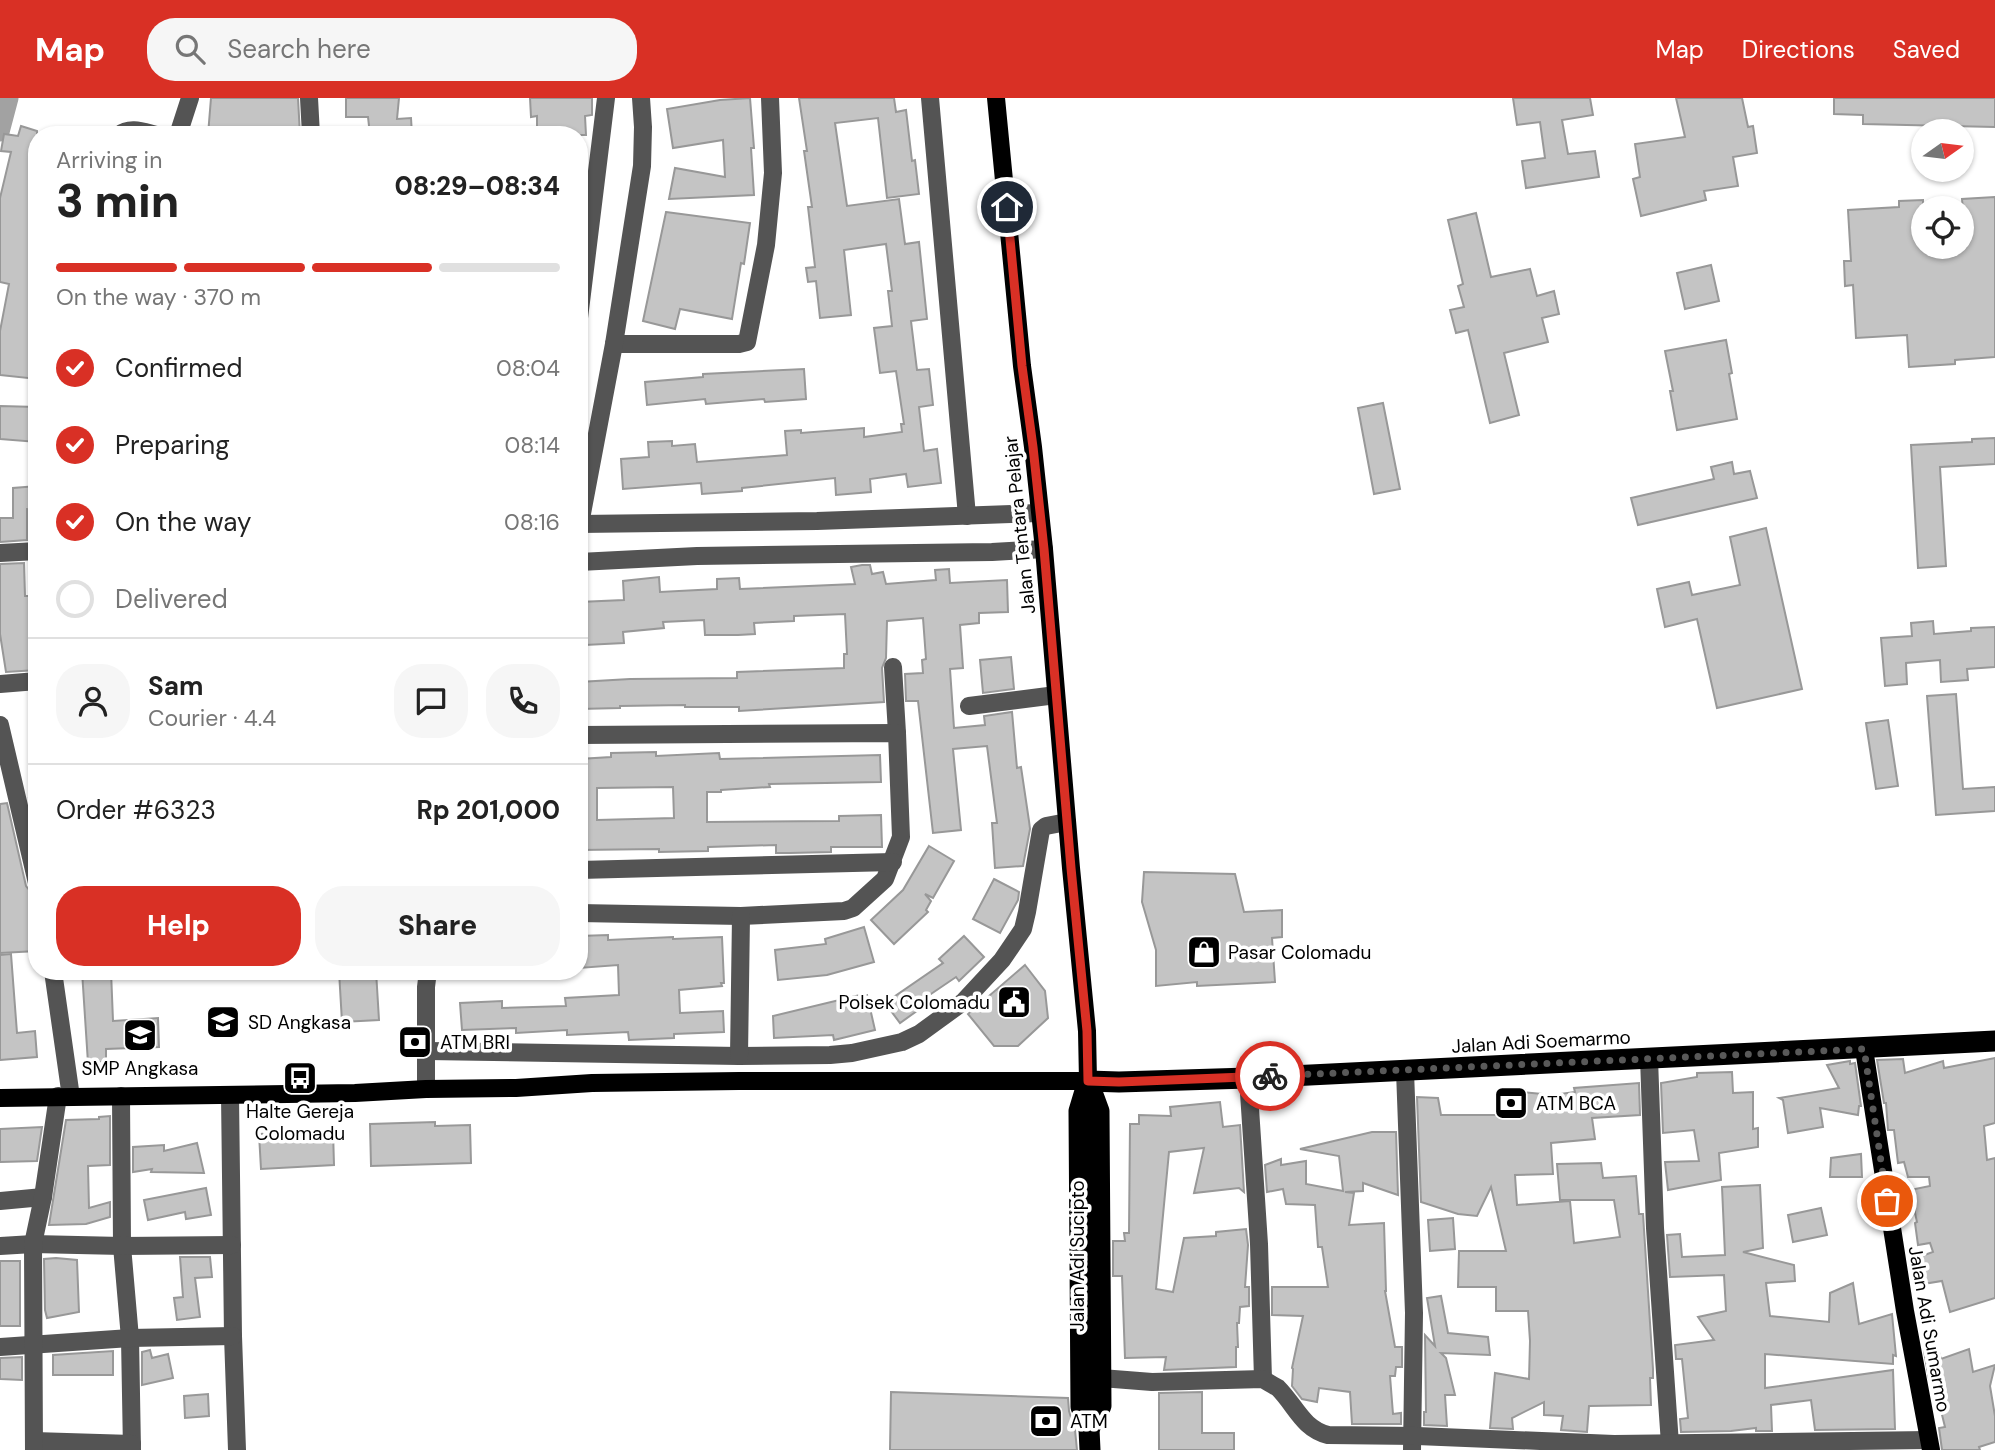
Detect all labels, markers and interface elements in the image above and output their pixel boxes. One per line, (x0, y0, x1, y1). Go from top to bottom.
search box (147, 18, 637, 81)
text: Map (35, 28, 105, 71)
icon: search (171, 30, 209, 68)
text: Search here (227, 32, 371, 66)
text: Map (1656, 34, 1704, 65)
text: Directions (1742, 34, 1855, 65)
text: Saved (1893, 34, 1960, 65)
north arrow (1911, 119, 1974, 182)
map controls (1911, 119, 1974, 259)
text: Arriving in (56, 145, 162, 175)
text: 08:29–08:34 (394, 169, 560, 203)
text: 3 min (56, 171, 179, 231)
pin (977, 177, 1037, 237)
icon: home (988, 188, 1026, 226)
button: locate (1911, 196, 1974, 259)
text: On the way · 370 m (56, 282, 261, 312)
icon: check (56, 349, 94, 387)
text: Confirmed (115, 351, 242, 385)
text: 08:04 (496, 353, 560, 383)
icon: check (56, 426, 94, 464)
text: Preparing (115, 428, 230, 462)
text: 08:14 (505, 430, 560, 460)
street label: Jalan Tentara Pelajar (998, 435, 1041, 615)
icon: check (56, 503, 94, 541)
text: On the way (115, 505, 251, 539)
text: 08:16 (504, 507, 560, 537)
text: Delivered (115, 582, 228, 616)
button: person (56, 664, 130, 738)
button: chat (394, 664, 468, 738)
button: phone (486, 664, 560, 738)
text: Sam (148, 669, 203, 703)
text: Courier · 4.4 (148, 703, 276, 733)
text: Order #6323 (56, 793, 216, 827)
text: Rp 201,000 (416, 793, 560, 827)
button: Help (56, 886, 301, 966)
button: Share (315, 886, 560, 966)
shop icon: Pasar Colomadu (1185, 933, 1223, 971)
place label: Pasar Colomadu (1228, 940, 1371, 965)
public building icon: Polsek Colomadu (995, 983, 1033, 1021)
place label: Polsek Colomadu (839, 990, 990, 1015)
school or university icon: SD Angkasa (204, 1003, 242, 1041)
place label: SD Angkasa (248, 1010, 351, 1035)
school or university icon: SMP Angkasa (121, 1016, 159, 1054)
bank icon: ATM BRI (396, 1023, 434, 1061)
street label: Jalan Adi Soemarmo (1451, 1024, 1631, 1059)
place label: ATM BRI (440, 1030, 510, 1055)
courier (1235, 1041, 1305, 1111)
place label: SMP Angkasa (82, 1056, 198, 1081)
icon: bike (1251, 1057, 1289, 1095)
bus stop icon: Halte Gereja Colomadu (281, 1059, 319, 1097)
bank icon: ATM BCA (1492, 1084, 1530, 1122)
place label: ATM BCA (1536, 1091, 1617, 1116)
place label: Halte Gereja Colomadu (246, 1099, 354, 1146)
pin (1857, 1171, 1917, 1231)
street label: Jalan Adi Sucipto (1065, 1180, 1090, 1332)
icon: bag (1868, 1182, 1906, 1220)
street label: Jalan Adi Sumarmo (1903, 1244, 1956, 1414)
bank icon: ATM (1027, 1402, 1065, 1440)
place label: ATM (1070, 1409, 1108, 1434)

